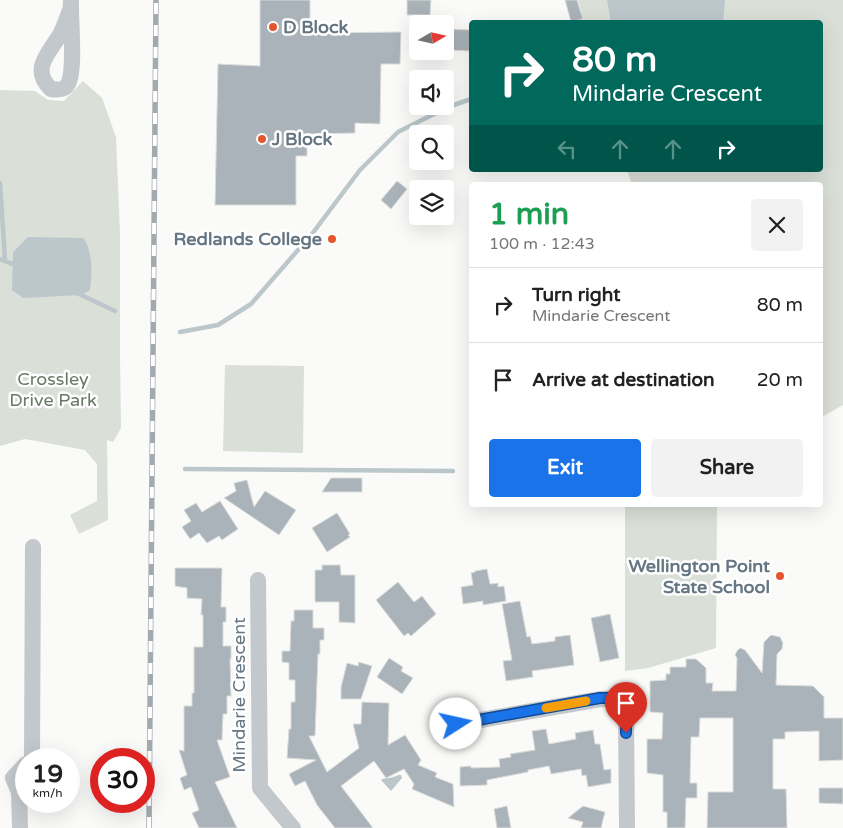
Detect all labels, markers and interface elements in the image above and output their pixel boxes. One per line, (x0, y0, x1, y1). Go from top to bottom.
north arrow (409, 15, 454, 60)
map controls (409, 15, 454, 225)
place label: D Block (283, 16, 349, 38)
marker: D Block (267, 21, 279, 33)
text: 80 m (572, 39, 657, 81)
icon: right (489, 40, 554, 105)
button: sound (409, 70, 454, 115)
text: Mindarie Crescent (572, 81, 762, 107)
button: search (409, 125, 454, 170)
place label: J Block (271, 128, 332, 150)
marker: J Block (256, 133, 268, 145)
icon: left (553, 135, 581, 163)
icon: ahead (606, 135, 634, 163)
icon: ahead (659, 135, 687, 163)
icon: right (712, 135, 740, 163)
button: layers (409, 180, 454, 225)
text: 1 min (489, 196, 569, 233)
button: close (751, 199, 803, 251)
place label: Redlands College (174, 228, 322, 250)
marker: Redlands College (326, 233, 338, 245)
text: 100 m · 12:43 (489, 234, 595, 254)
text: Turn right (532, 284, 620, 306)
icon: right (489, 291, 517, 319)
text: 80 m (757, 294, 803, 316)
text: Mindarie Crescent (532, 306, 670, 326)
icon: arrive (489, 366, 517, 394)
park label: Crossley Drive Park (9, 368, 97, 411)
text: Arrive at destination (532, 369, 715, 391)
text: 20 m (757, 369, 803, 391)
button: Exit (489, 439, 641, 497)
button: Share (651, 439, 803, 497)
place label: Wellington Point State School (628, 555, 770, 598)
marker: Wellington Point State School (774, 570, 786, 582)
street label: Mindarie Crescent (228, 617, 250, 773)
pin (605, 682, 647, 733)
icon: arrive (612, 689, 640, 717)
position arrow (429, 697, 481, 749)
speed limit sign: 30 (90, 748, 155, 813)
text: 19 (32, 759, 63, 789)
text: km/h (32, 786, 63, 800)

